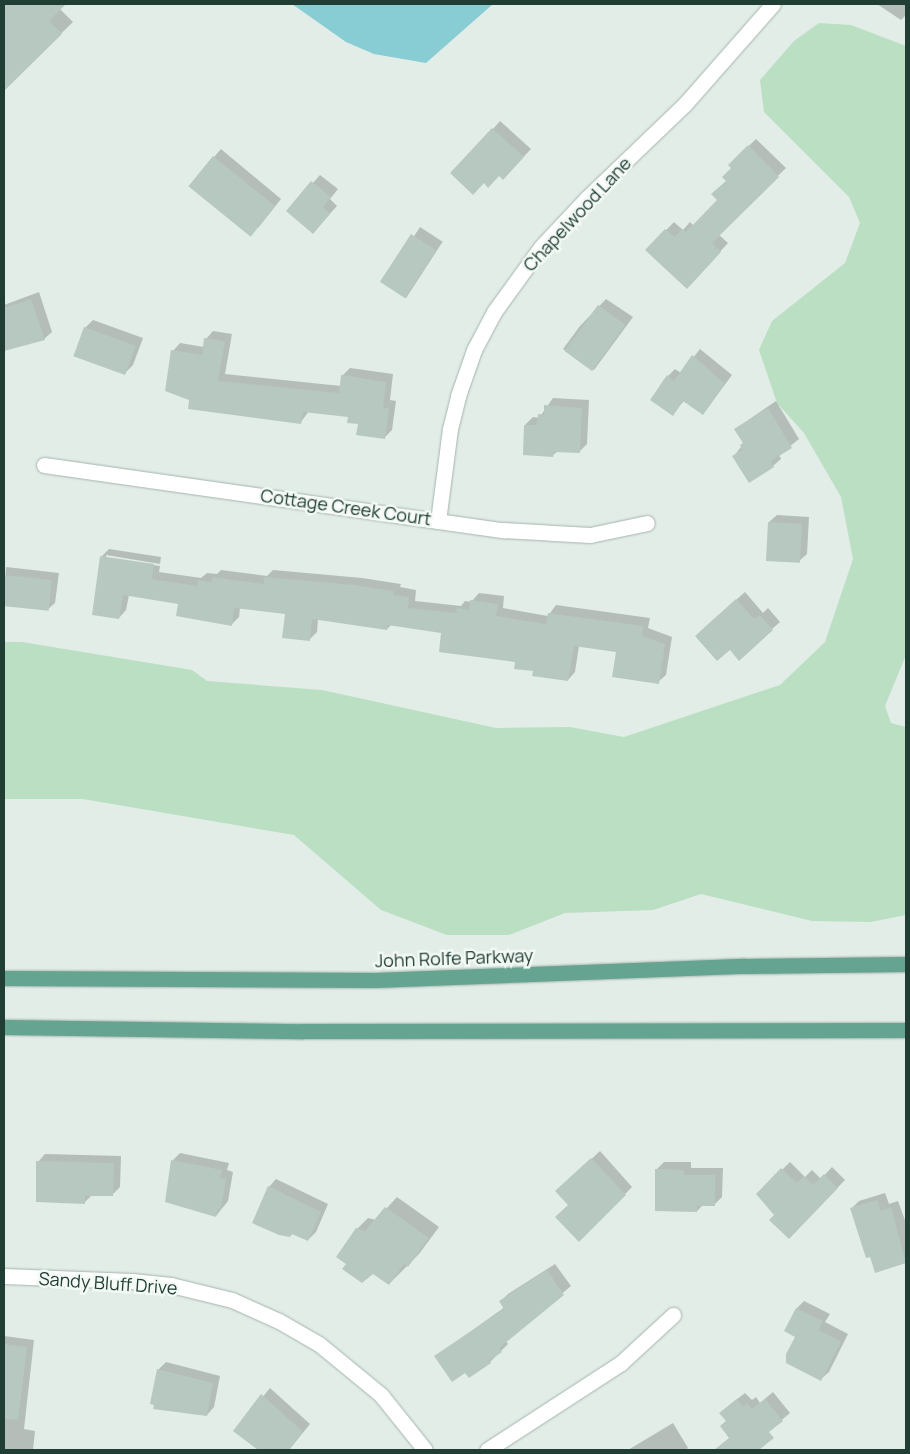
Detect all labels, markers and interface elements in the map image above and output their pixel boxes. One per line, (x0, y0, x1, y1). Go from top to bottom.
street label: Chapelwood Lane (519, 152, 635, 276)
street label: Cottage Creek Court (259, 484, 433, 530)
street label: John Rolfe Parkway (374, 944, 534, 972)
street label: Sandy Bluff Drive (38, 1267, 178, 1299)

